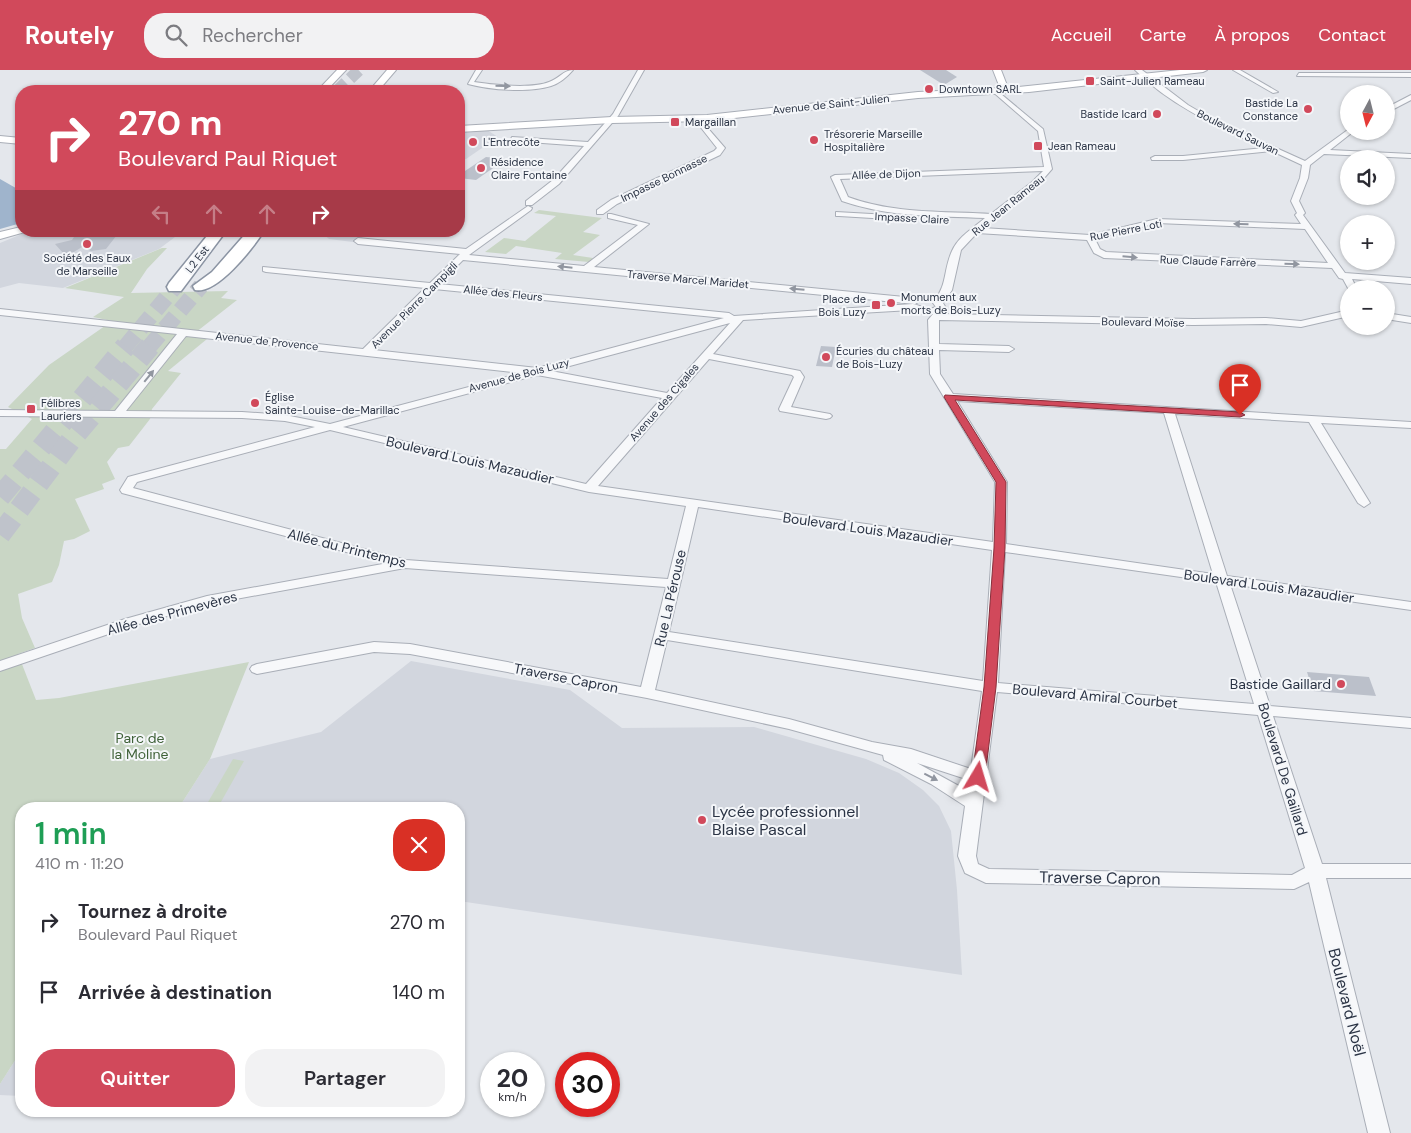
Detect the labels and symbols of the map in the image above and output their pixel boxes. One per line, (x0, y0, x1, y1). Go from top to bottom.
place label: Saint-Julien Rameau (1100, 74, 1205, 88)
marker: Saint-Julien Rameau (1084, 75, 1096, 87)
one-way arrow (495, 82, 511, 90)
place label: Downtown SARL (939, 82, 1022, 96)
marker: Downtown SARL (923, 83, 935, 95)
north arrow (1340, 85, 1395, 140)
street label: Avenue de Saint-Julien (772, 91, 890, 117)
place label: Bastide La Constance (1243, 96, 1298, 123)
marker: Bastide La Constance (1302, 103, 1314, 115)
street label: Boulevard Sauvan (1195, 106, 1281, 158)
place label: Bastide Icard (1080, 107, 1147, 121)
marker: Bastide Icard (1151, 108, 1163, 120)
place label: Margaillan (685, 115, 736, 129)
marker: Margaillan (669, 116, 681, 128)
place label: Trésorerie Marseille Hospitalière (824, 127, 923, 154)
marker: Trésorerie Marseille Hospitalière (808, 134, 820, 146)
place label: L'Entrecôte (483, 135, 540, 149)
marker: L'Entrecôte (467, 136, 479, 148)
place label: Jean Rameau (1048, 139, 1116, 153)
marker: Jean Rameau (1032, 140, 1044, 152)
street label: Impasse Bonnasse (618, 151, 710, 205)
place label: Résidence Claire Fontaine (491, 155, 567, 182)
marker: Résidence Claire Fontaine (475, 162, 487, 174)
street label: Allée de Dijon (851, 166, 921, 182)
street label: Rue Jean Rameau (969, 171, 1047, 239)
street label: Impasse Claire (874, 209, 950, 227)
street label: Rue Pierre Loti (1089, 216, 1163, 244)
one-way arrow (1232, 220, 1248, 228)
marker: Société des Eaux de Marseille (81, 238, 93, 250)
street label: L2 Est (182, 243, 212, 275)
place label: Société des Eaux de Marseille (44, 251, 131, 278)
street label: Rue Claude Farrère (1160, 252, 1256, 270)
one-way arrow (1122, 253, 1138, 261)
street label: Avenue Pierre Campigli (368, 259, 460, 351)
one-way arrow (1284, 261, 1300, 269)
one-way arrow (557, 263, 573, 271)
street label: Traverse Marcel Maridet (627, 267, 749, 291)
street label: Allée des Fleurs (463, 282, 543, 304)
one-way arrow (789, 285, 805, 293)
place label: Monument aux morts de Bois-Luzy (901, 290, 1001, 317)
place label: Place de Bois Luzy (819, 292, 866, 319)
marker: Monument aux morts de Bois-Luzy (885, 297, 897, 309)
marker: Place de Bois Luzy (870, 299, 882, 311)
street label: Boulevard Moïse (1101, 314, 1185, 330)
street label: Avenue de Provence (215, 329, 319, 353)
place label: Écuries du château de Bois-Luzy (836, 344, 933, 371)
marker: Écuries du château de Bois-Luzy (820, 351, 832, 363)
street label: Avenue de Bois Luzy (467, 355, 571, 395)
street label: Avenue des Cigales (626, 360, 702, 444)
pin (1219, 364, 1261, 415)
one-way arrow (143, 370, 154, 383)
place label: Église Sainte-Louise-de-Marillac (265, 390, 400, 417)
place label: Félibres Lauriers (41, 396, 82, 423)
marker: Église Sainte-Louise-de-Marillac (249, 397, 261, 409)
marker: Félibres Lauriers (25, 403, 37, 415)
street label: Boulevard Louis Mazaudier (384, 432, 556, 488)
street label: Boulevard Louis Mazaudier (782, 508, 954, 550)
street label: Allée du Printemps (286, 525, 408, 571)
street label: Rue La Pérouse (650, 548, 690, 648)
street label: Boulevard Louis Mazaudier (1183, 565, 1355, 607)
street label: Allée des Primevères (105, 587, 239, 639)
street label: Traverse Capron (512, 659, 620, 697)
place label: Bastide Gaillard (1230, 675, 1331, 693)
marker: Bastide Gaillard (1335, 678, 1347, 690)
street label: Boulevard Amiral Courbet (1012, 680, 1178, 712)
street label: Boulevard De Gaillard (1254, 700, 1312, 838)
park label: Parc de la Moline (111, 729, 169, 763)
position arrow (951, 750, 1003, 802)
one-way arrow (924, 773, 939, 781)
place label: Lycée professionnel Blaise Pascal (712, 801, 859, 840)
marker: Lycée professionnel Blaise Pascal (696, 814, 708, 826)
street label: Traverse Capron (1039, 866, 1161, 890)
street label: Boulevard Noël (1323, 946, 1371, 1058)
speed limit sign: 30 (555, 1052, 620, 1117)

